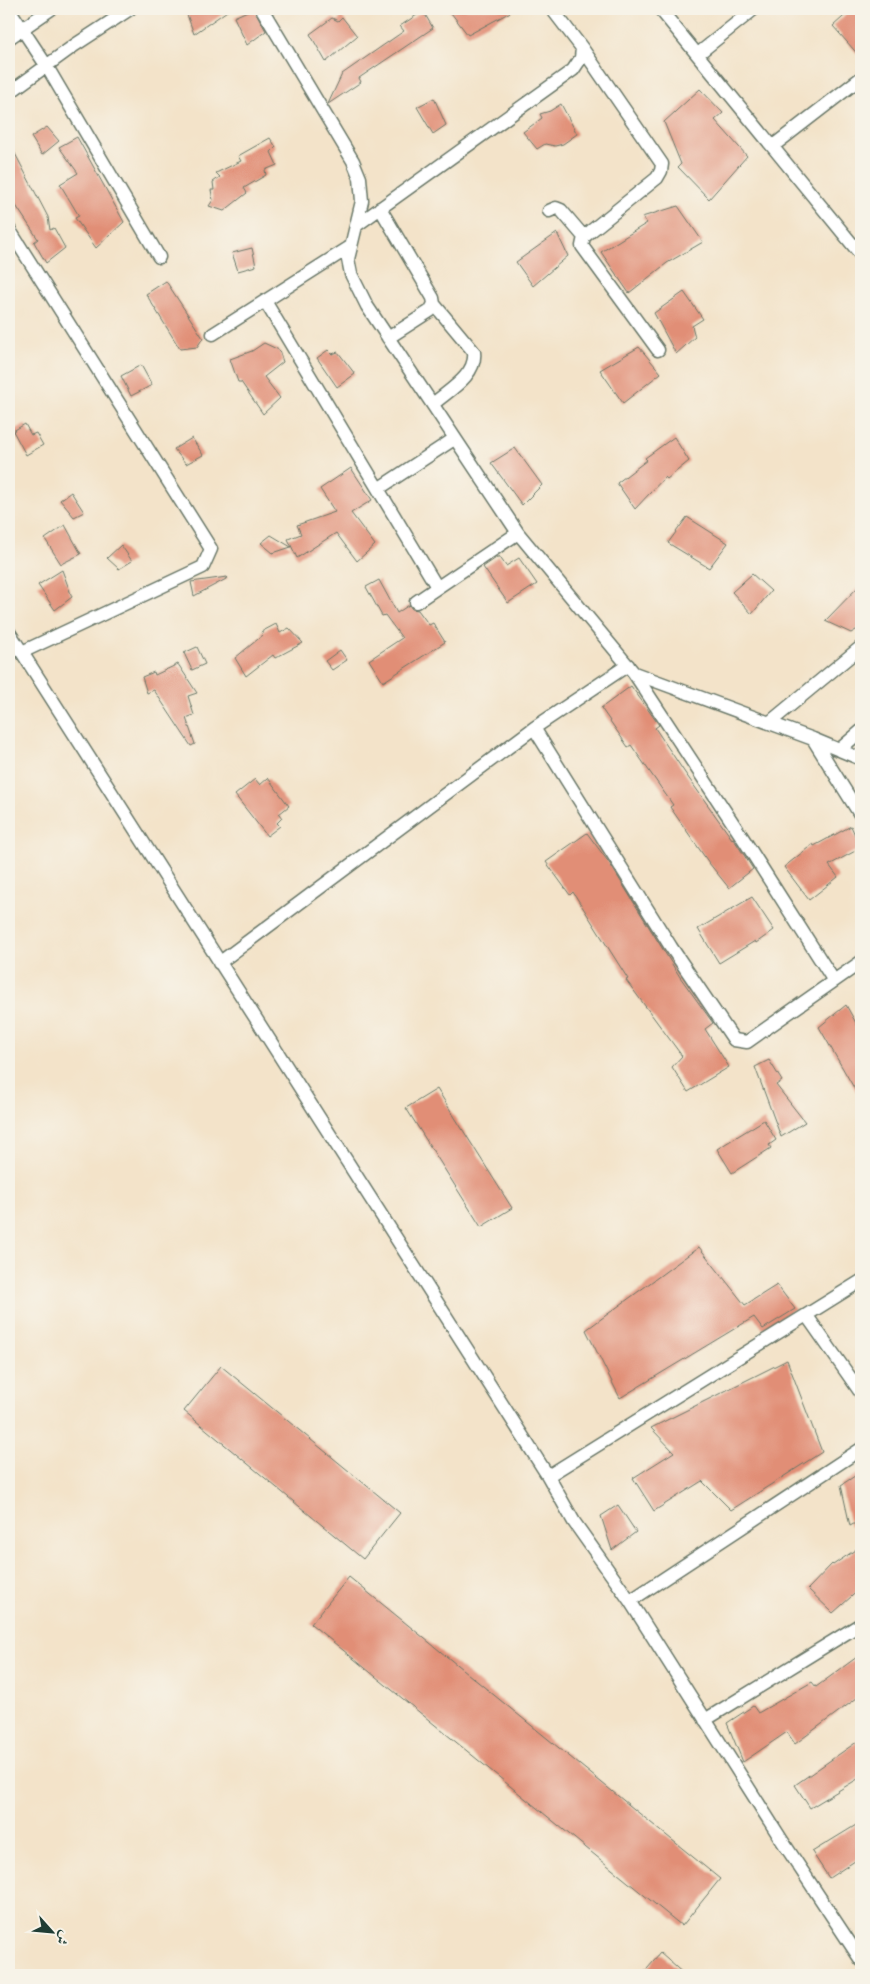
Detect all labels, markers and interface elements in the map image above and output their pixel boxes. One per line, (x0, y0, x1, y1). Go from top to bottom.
north arrow (28, 1906, 78, 1956)
text: ش (50, 1926, 74, 1948)

